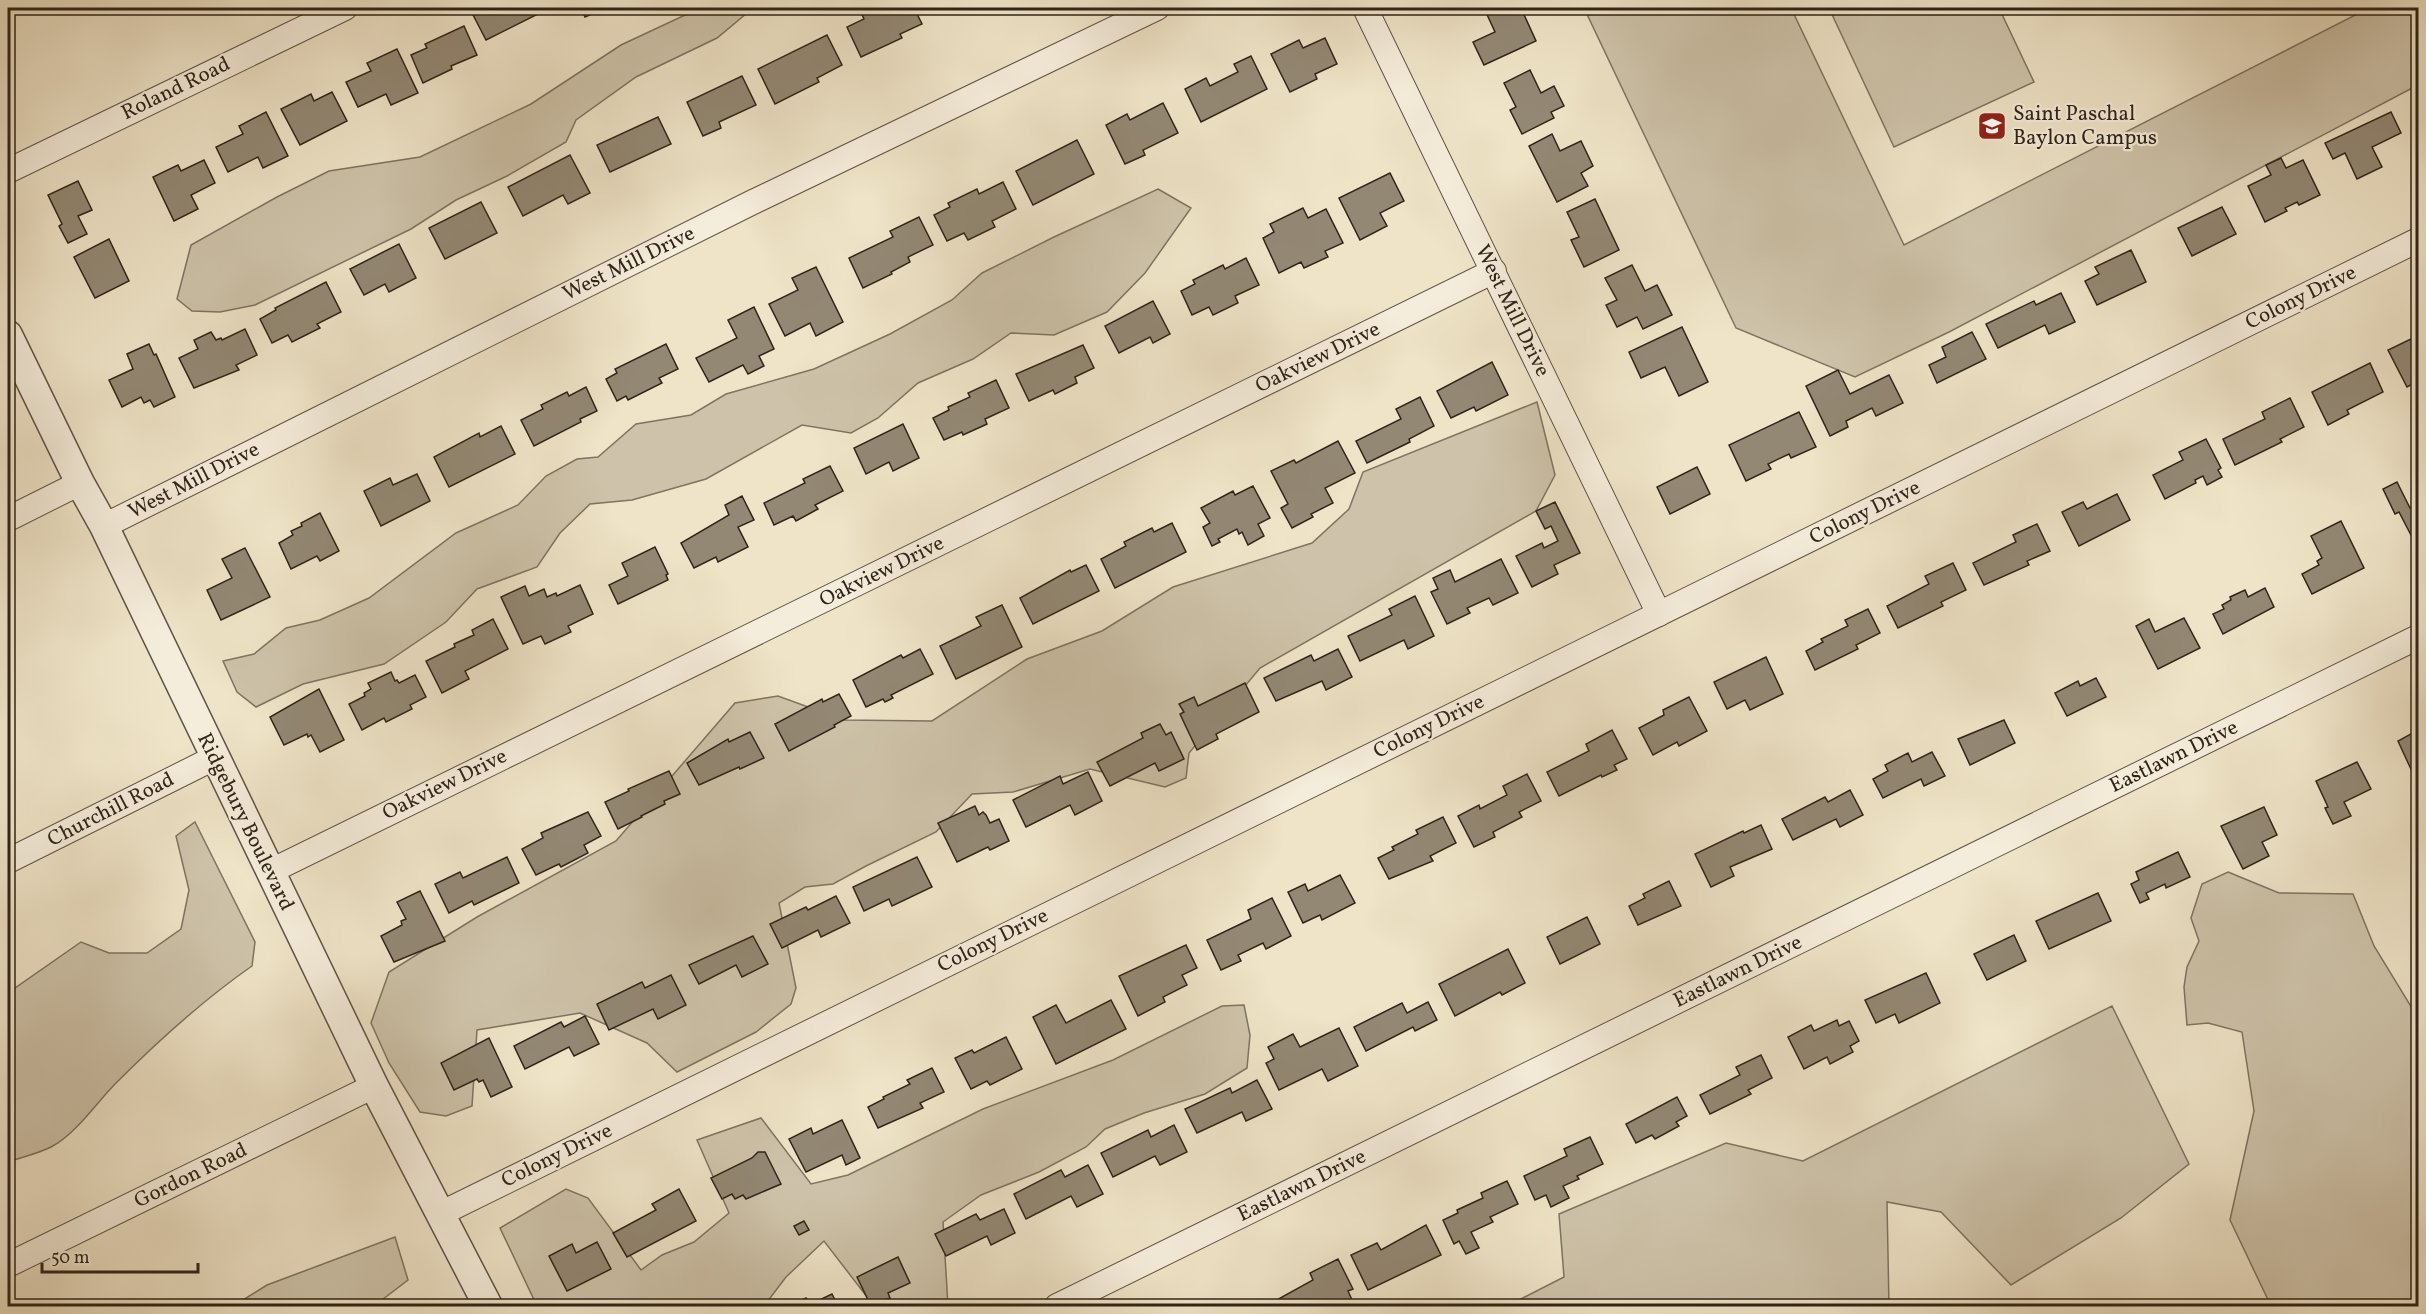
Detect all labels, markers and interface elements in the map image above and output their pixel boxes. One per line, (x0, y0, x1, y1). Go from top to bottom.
street label: Roland Road (117, 50, 235, 128)
place label: Saint Paschal Baylon Campus (2013, 100, 2157, 153)
school or university icon: Saint Paschal Baylon Campus (1976, 110, 2008, 142)
street label: West Mill Drive (558, 219, 700, 309)
street label: West Mill Drive (1467, 240, 1557, 382)
street label: Colony Drive (2241, 259, 2361, 337)
street label: Oakview Drive (1251, 315, 1385, 401)
street label: West Mill Drive (123, 435, 265, 527)
street label: Colony Drive (1805, 474, 1925, 552)
street label: Oakview Drive (815, 529, 949, 615)
street label: Colony Drive (1369, 688, 1489, 766)
street label: Eastlawn Drive (2105, 713, 2243, 801)
street label: Ridgebury Boulevard (189, 728, 301, 916)
street label: Oakview Drive (378, 742, 512, 828)
street label: Churchill Road (43, 766, 179, 854)
street label: Colony Drive (933, 902, 1053, 980)
street label: Eastlawn Drive (1669, 928, 1807, 1016)
street label: Colony Drive (497, 1117, 617, 1195)
street label: Gordon Road (130, 1136, 252, 1216)
street label: Eastlawn Drive (1233, 1142, 1371, 1230)
scale bar (42, 1236, 198, 1274)
text: 50 m (51, 1246, 90, 1271)

